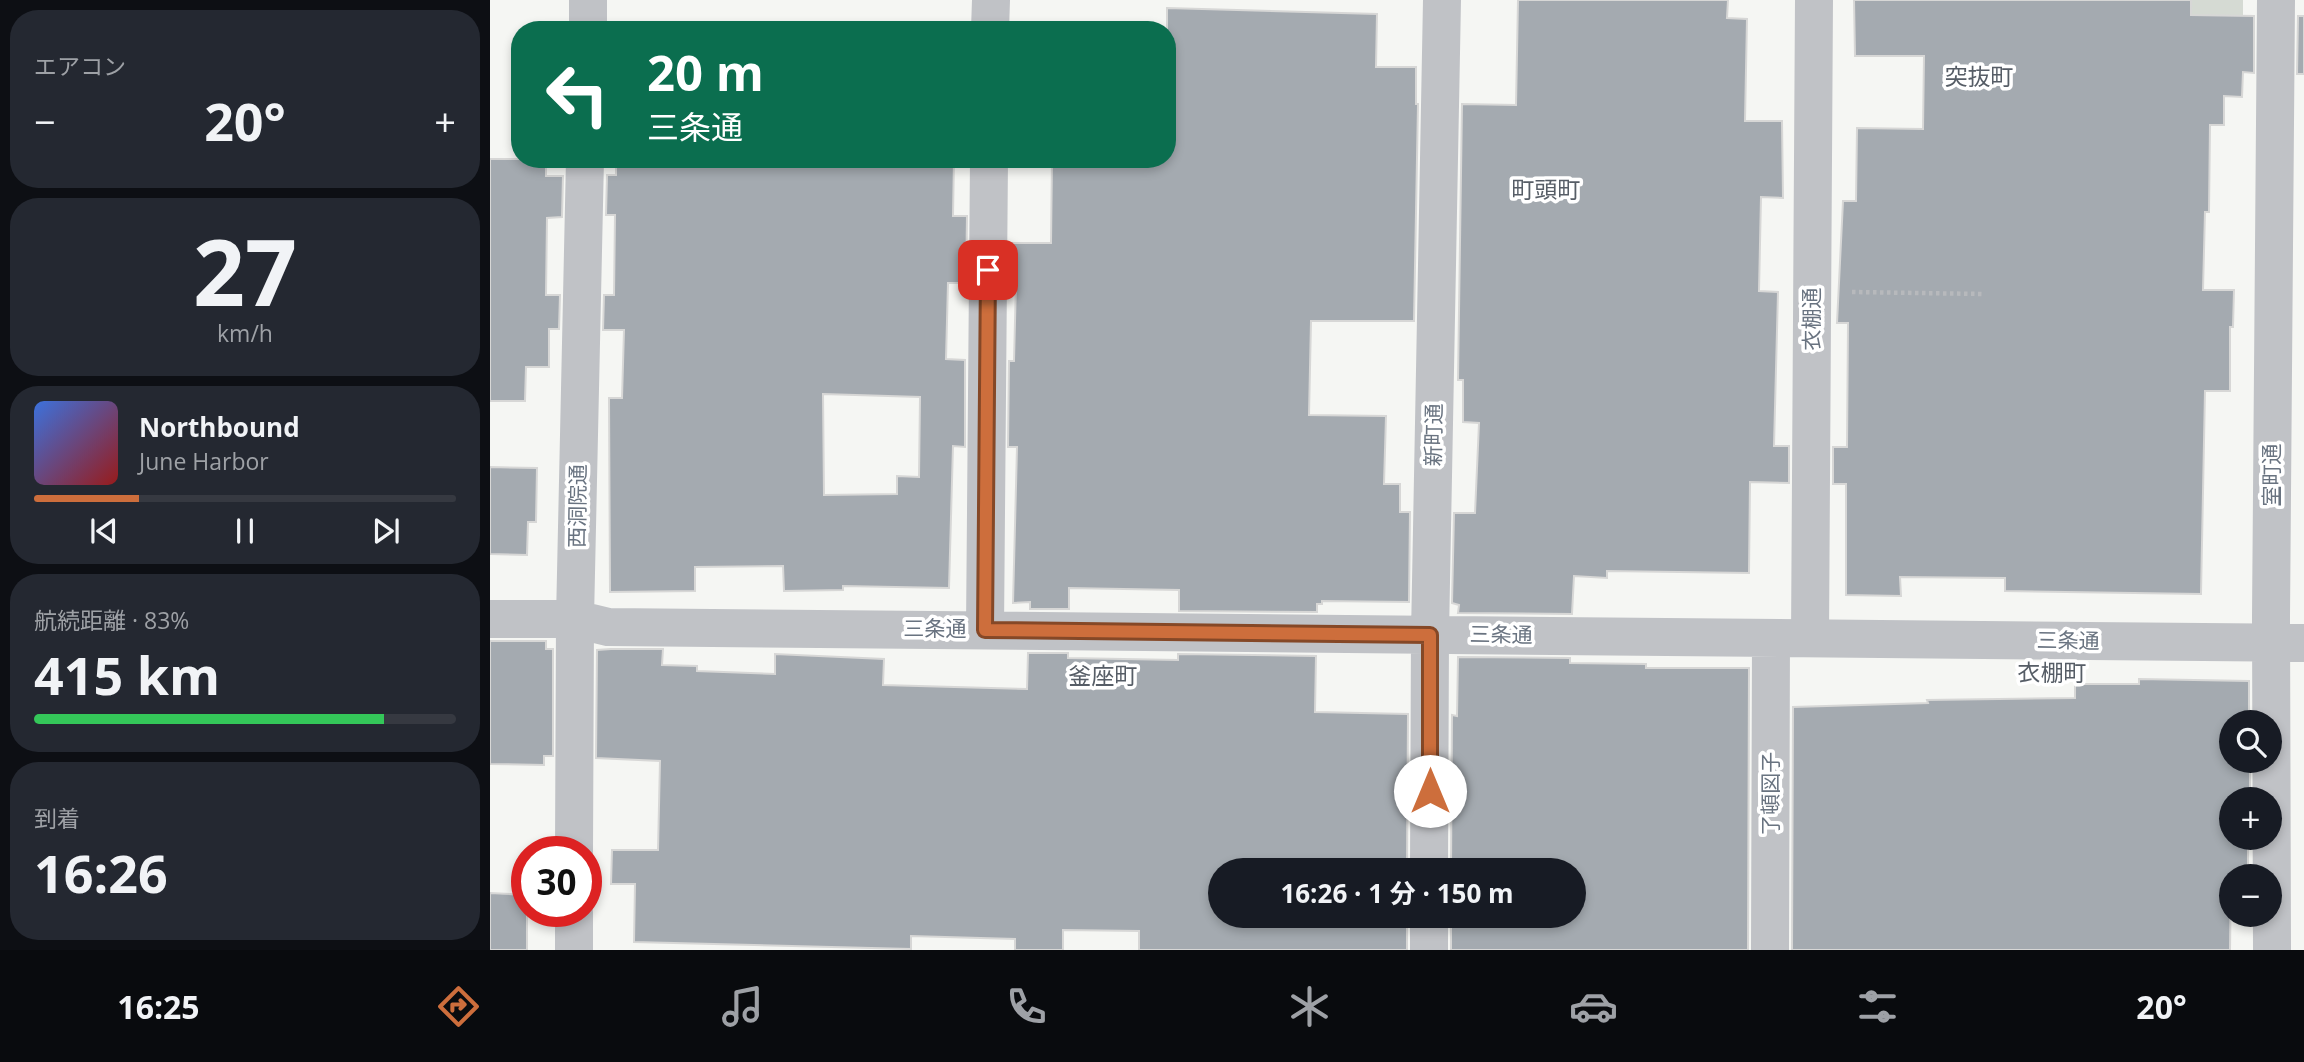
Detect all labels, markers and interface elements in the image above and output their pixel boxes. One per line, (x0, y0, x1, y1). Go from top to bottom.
text: 20 m (647, 39, 764, 105)
icon: left (532, 49, 623, 140)
text: エアコン (34, 50, 126, 82)
district label: 突抜町 (1945, 60, 2014, 92)
text: 20° (204, 85, 286, 156)
text: − (34, 95, 56, 147)
text: + (434, 95, 456, 147)
text: 三条通 (647, 105, 743, 148)
district label: 町頭町 (1512, 173, 1581, 205)
text: 27 (193, 209, 297, 333)
pin (958, 240, 1018, 300)
icon: arrive (969, 251, 1007, 289)
street label: 衣棚通 (1797, 288, 1825, 351)
text: km/h (217, 317, 273, 349)
street label: 新町通 (1418, 403, 1448, 467)
text: Northbound (139, 409, 300, 445)
street label: 室町通 (2257, 444, 2285, 507)
text: June Harbor (139, 445, 269, 477)
street label: 西洞院通 (562, 464, 592, 548)
icon: previous (85, 512, 123, 550)
icon: pause (226, 512, 264, 550)
icon: next (367, 512, 405, 550)
text: 航続距離 · 83% (34, 604, 189, 636)
street label: 三条通 (904, 614, 967, 642)
street label: 三条通 (1469, 619, 1533, 649)
street label: 三条通 (2036, 625, 2100, 655)
text: 415 km (34, 639, 220, 710)
district label: 衣棚町 (2018, 656, 2087, 688)
district label: 釜座町 (1069, 659, 1138, 691)
map controls (2219, 710, 2282, 927)
button: search (2219, 710, 2282, 773)
street label: 了頓図子 (1756, 752, 1784, 836)
position arrow (1393, 754, 1467, 828)
button: + (2219, 787, 2282, 850)
text: 到着 (34, 802, 80, 834)
speed limit sign: 30 (511, 836, 602, 927)
text: 16:26 (34, 837, 168, 908)
button: − (2219, 864, 2282, 927)
text: 16:26 · 1 分 · 150 m (1280, 875, 1514, 911)
icon: directions (434, 982, 483, 1031)
icon: music (718, 982, 767, 1031)
icon: phone (1002, 982, 1051, 1031)
icon: climate (1285, 982, 1334, 1031)
icon: car (1569, 982, 1618, 1031)
icon: filters (1853, 982, 1902, 1031)
text: 16:25 (117, 985, 200, 1028)
text: 20° (2136, 985, 2187, 1028)

